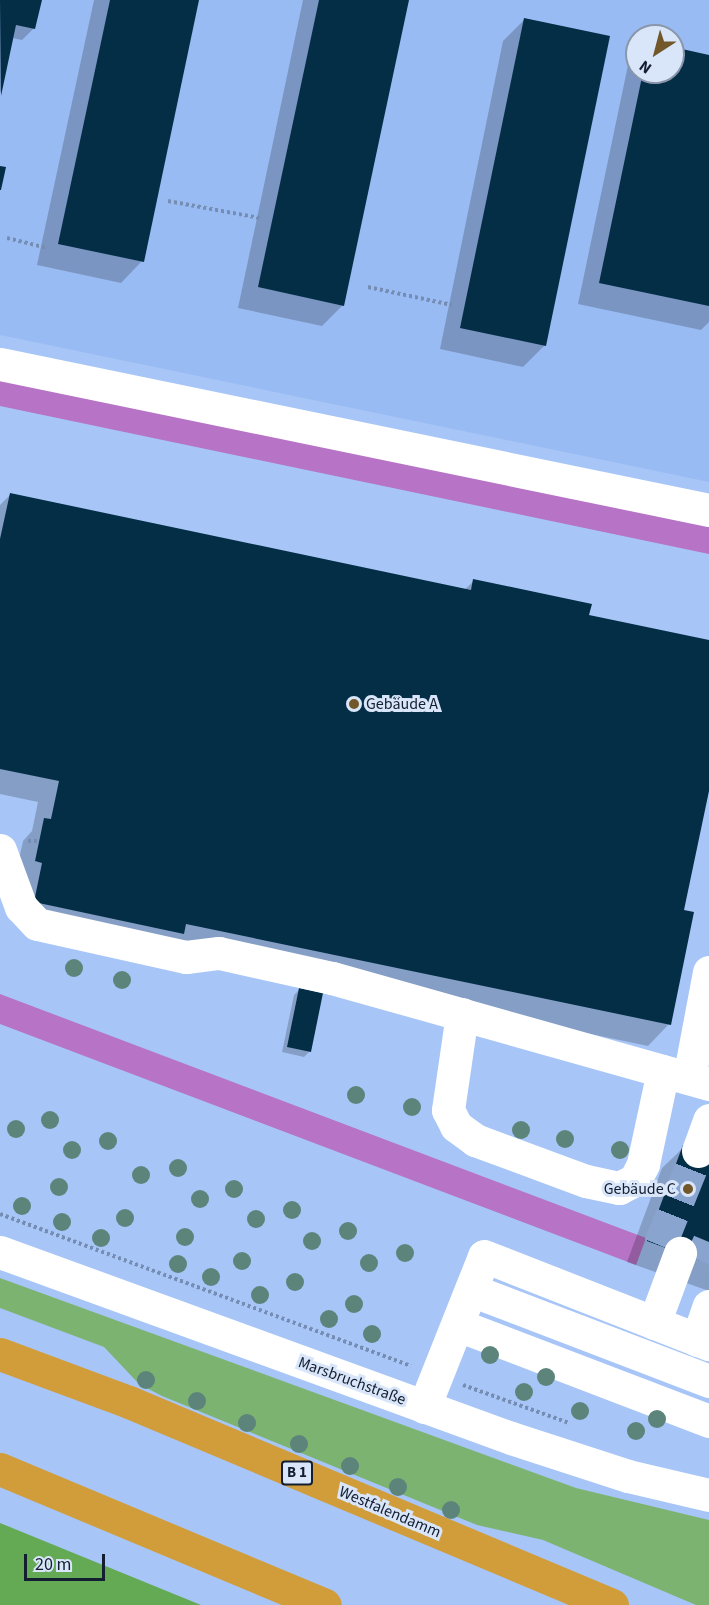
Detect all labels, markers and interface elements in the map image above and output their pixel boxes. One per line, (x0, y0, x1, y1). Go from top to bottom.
north arrow (625, 24, 685, 84)
text: N (635, 55, 656, 79)
place label: Gebäude A (366, 694, 438, 714)
marker: Gebäude A (347, 697, 361, 711)
place label: Gebäude C (604, 1179, 676, 1199)
marker: Gebäude C (681, 1182, 695, 1196)
street label: Marsbruchstraße (296, 1353, 408, 1409)
road number: B 1 (280, 1461, 314, 1485)
street label: Westfalendamm (336, 1482, 444, 1542)
scale bar (27, 1542, 108, 1580)
text: 20 m (35, 1552, 71, 1577)

